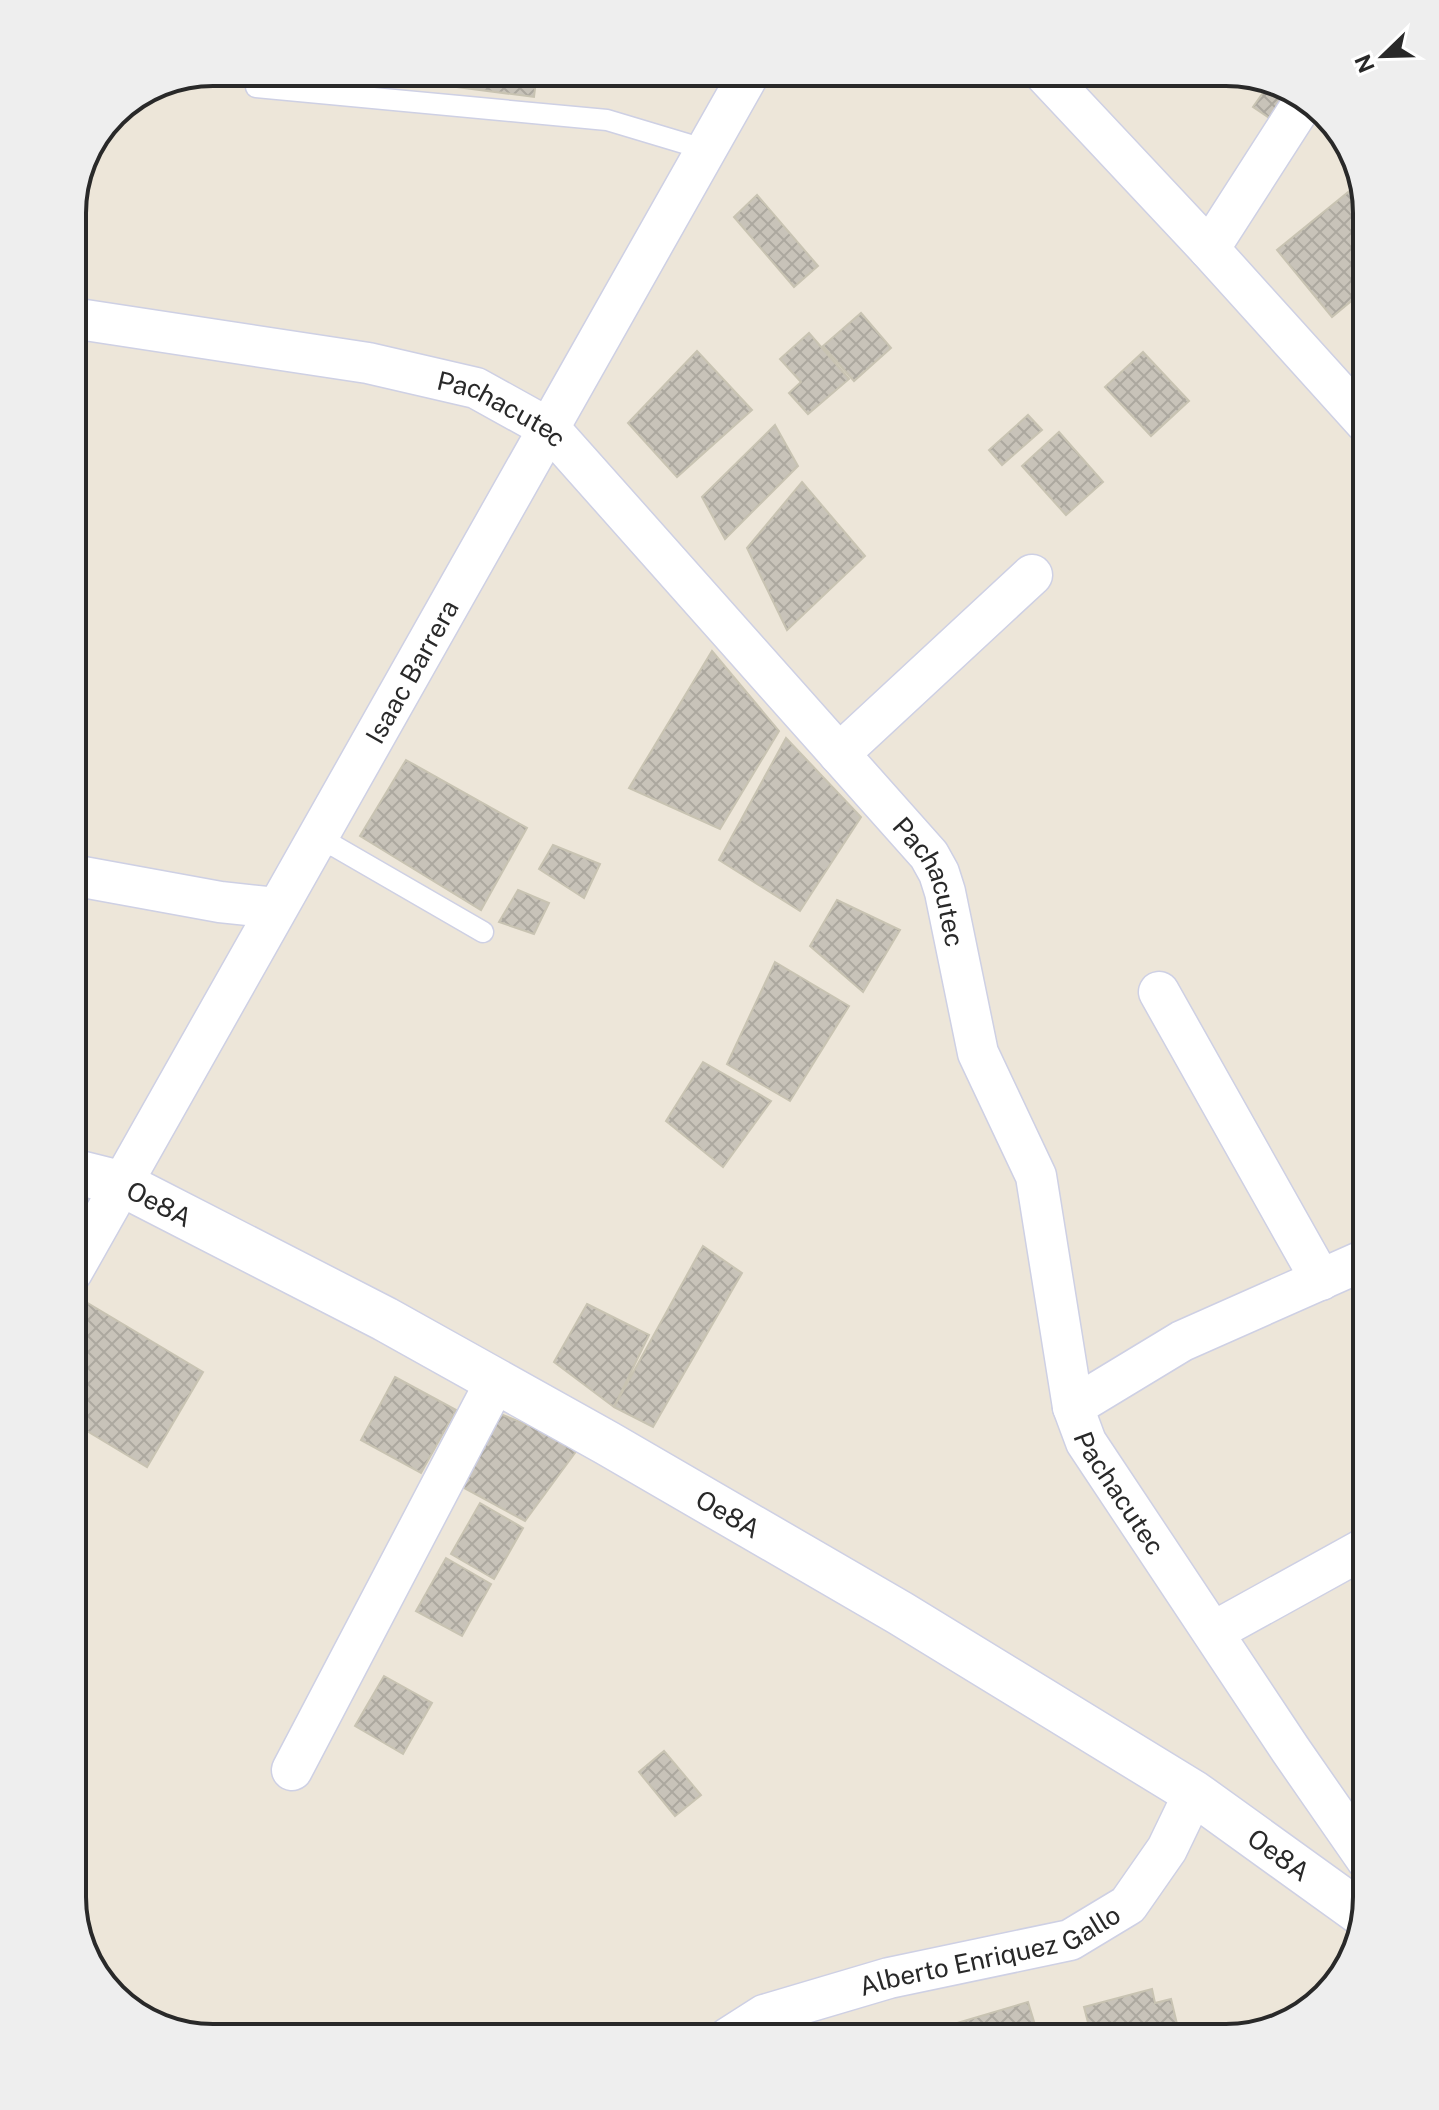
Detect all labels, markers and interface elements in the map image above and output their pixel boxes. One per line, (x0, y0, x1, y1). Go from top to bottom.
north arrow (1343, 16, 1423, 96)
text: N (1349, 51, 1380, 77)
street label: Pachacutec (434, 364, 574, 453)
street label: Isaac Barrera (358, 594, 464, 749)
street label: Pachacutec (887, 810, 971, 949)
street label: Oe8A (122, 1174, 197, 1233)
street label: Pachacutec (1068, 1427, 1172, 1560)
street label: Oe8A (691, 1483, 766, 1544)
street label: Oe8A (1242, 1822, 1316, 1887)
street label: Alberto Enriquez Gallo (855, 1898, 1126, 2002)

